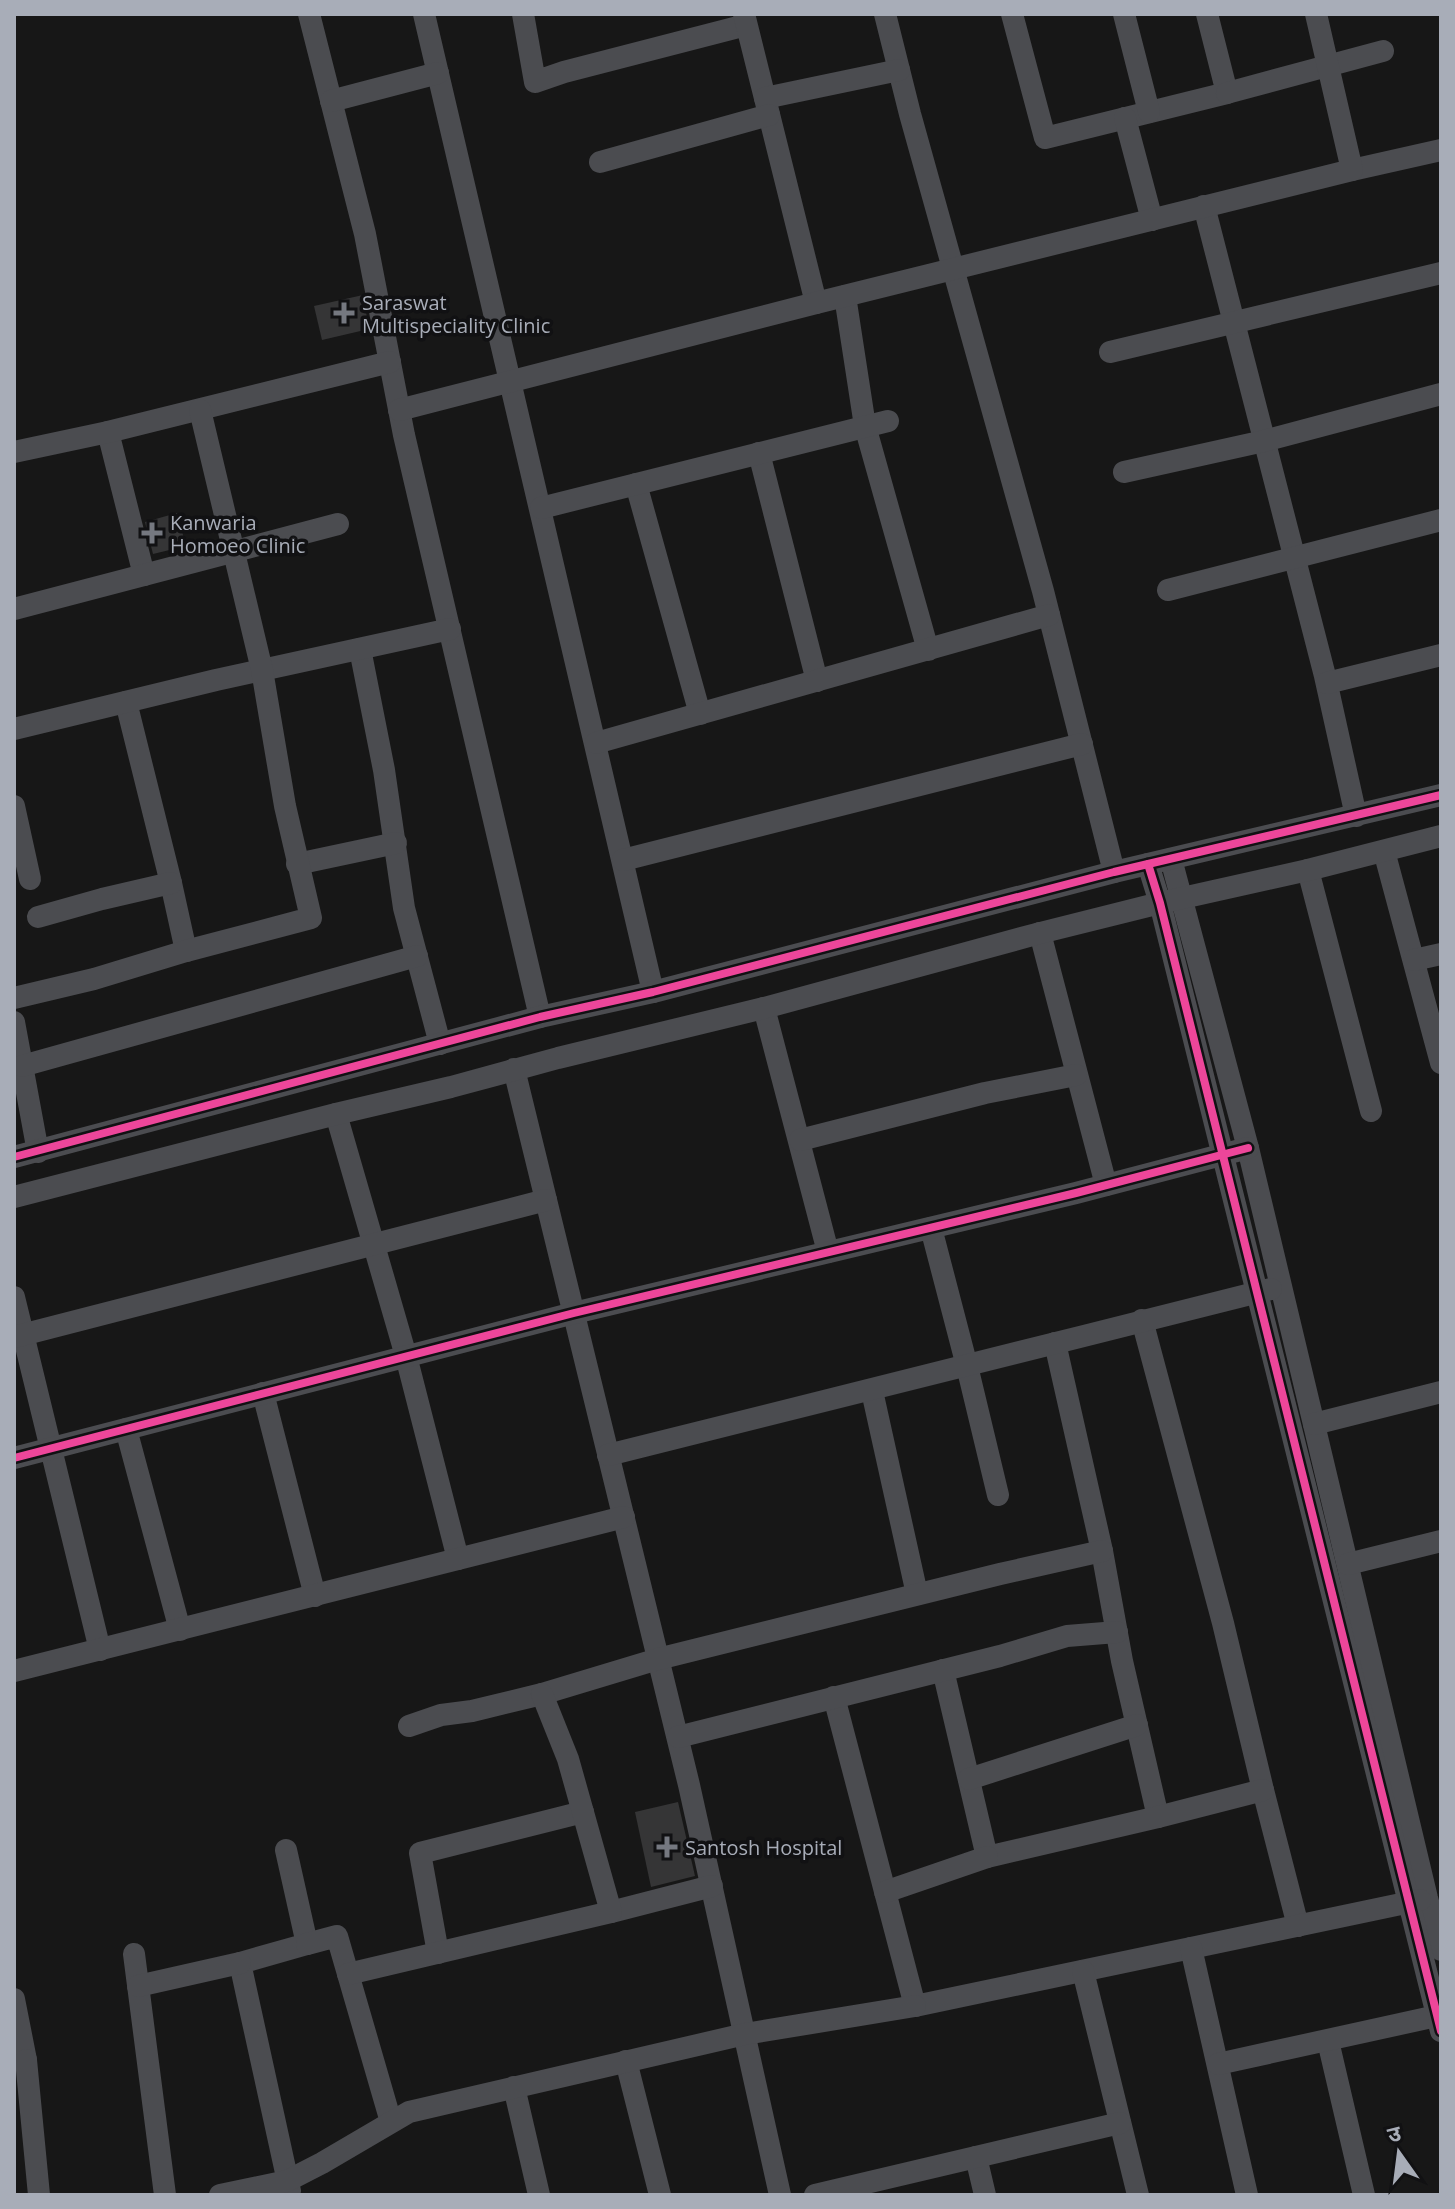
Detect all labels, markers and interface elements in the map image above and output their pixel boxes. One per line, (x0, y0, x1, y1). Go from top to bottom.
place label: Saraswat Multispeciality Clinic (362, 289, 550, 339)
marker: Saraswat Multispeciality Clinic (333, 302, 355, 324)
place label: Kanwaria Homoeo Clinic (170, 509, 305, 559)
marker: Kanwaria Homoeo Clinic (141, 522, 163, 544)
place label: Santosh Hospital (685, 1834, 842, 1861)
marker: Santosh Hospital (656, 1836, 678, 1858)
north arrow (1359, 2113, 1439, 2193)
text: उ (1384, 2116, 1405, 2149)

